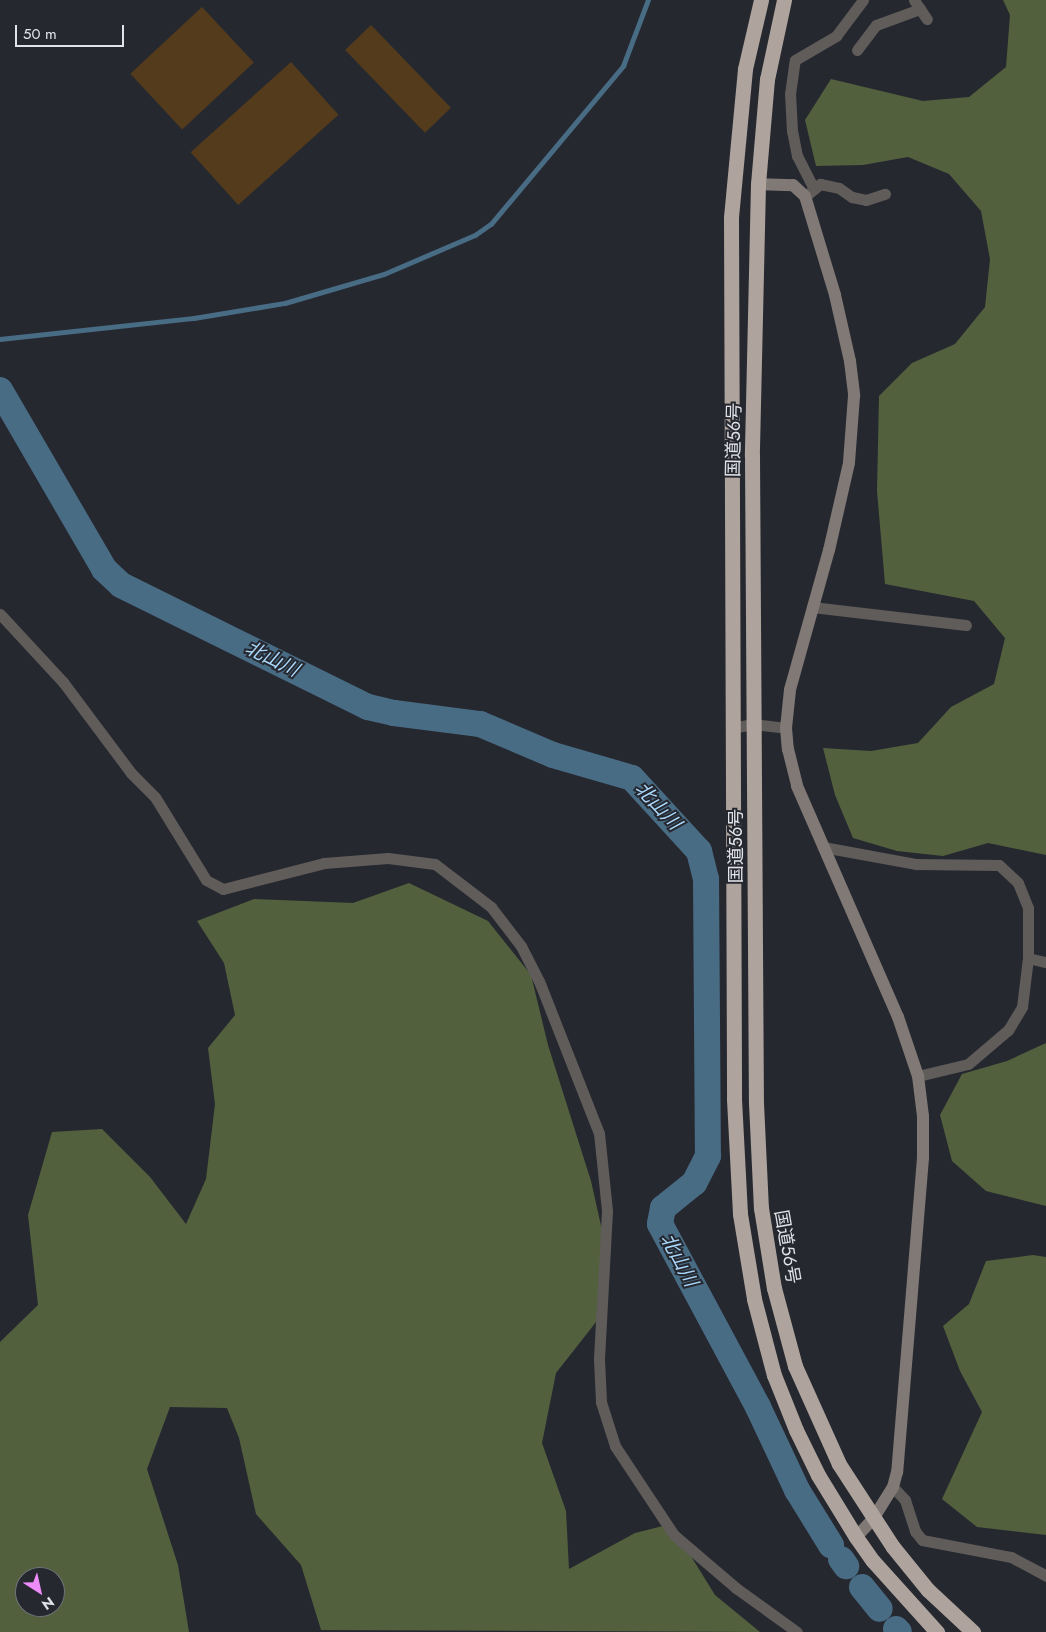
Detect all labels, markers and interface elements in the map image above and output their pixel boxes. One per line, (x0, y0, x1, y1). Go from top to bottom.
scale bar (18, 15, 126, 47)
text: 50 m (23, 23, 57, 45)
street label: 国道56号 (723, 403, 745, 477)
water label: 北山川 (241, 636, 303, 682)
water label: 北山川 (630, 777, 686, 835)
street label: 国道56号 (725, 809, 747, 883)
street label: 国道56号 (770, 1208, 804, 1286)
water label: 北山川 (656, 1229, 702, 1291)
north arrow (15, 1567, 65, 1617)
text: N (38, 1592, 58, 1615)

